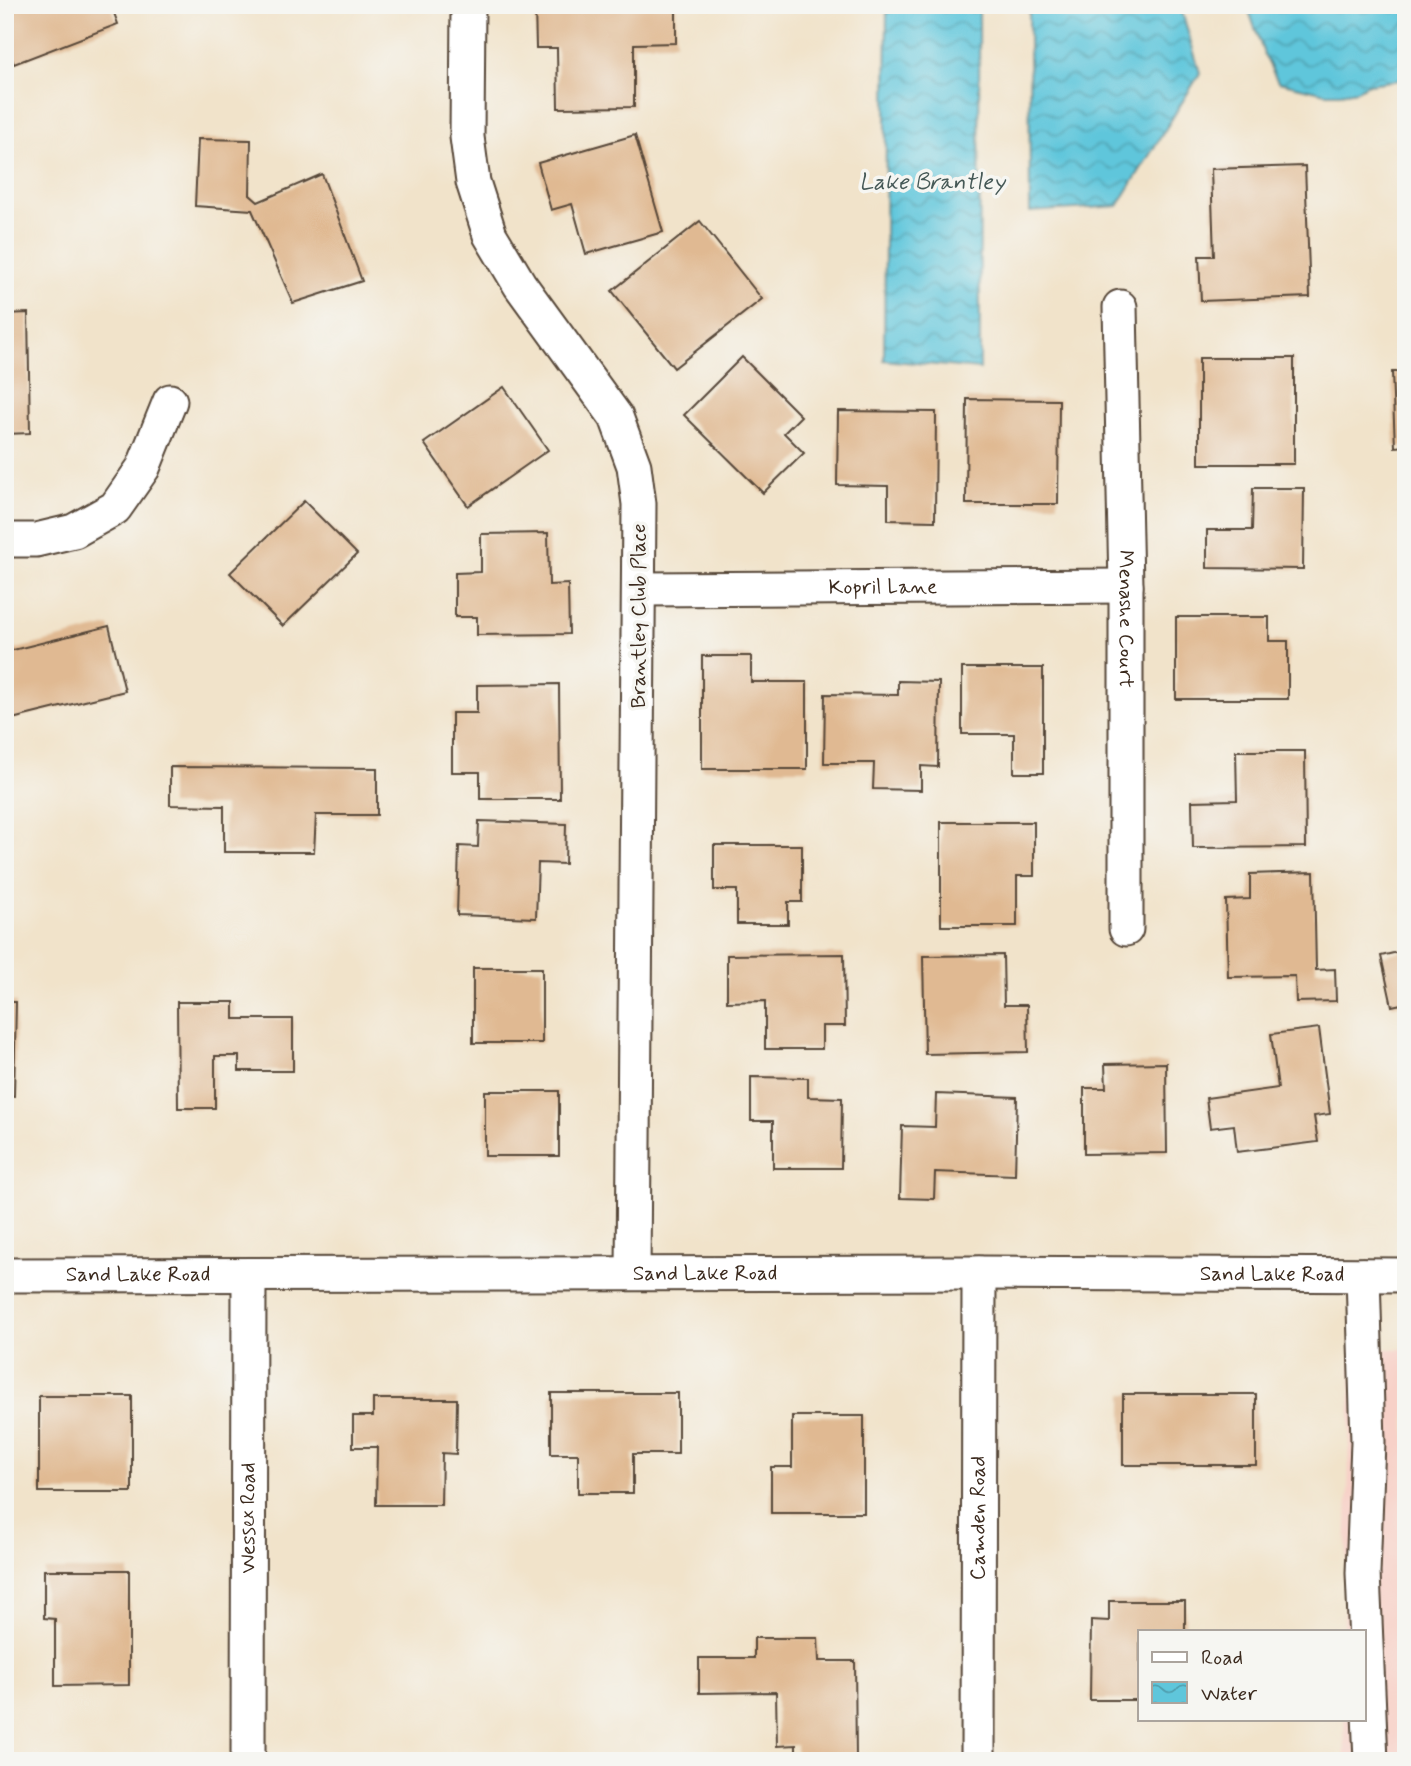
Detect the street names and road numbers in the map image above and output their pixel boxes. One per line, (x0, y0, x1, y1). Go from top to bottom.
street label: Brantley Club Place (625, 524, 653, 708)
street label: Menashe Court (1111, 550, 1140, 688)
street label: Kopril Lane (829, 573, 937, 602)
street label: Sand Lake Road (633, 1259, 777, 1288)
street label: Sand Lake Road (1200, 1260, 1344, 1289)
street label: Sand Lake Road (66, 1261, 210, 1289)
street label: Camden Road (964, 1456, 993, 1580)
street label: Wessex Road (234, 1462, 263, 1574)

